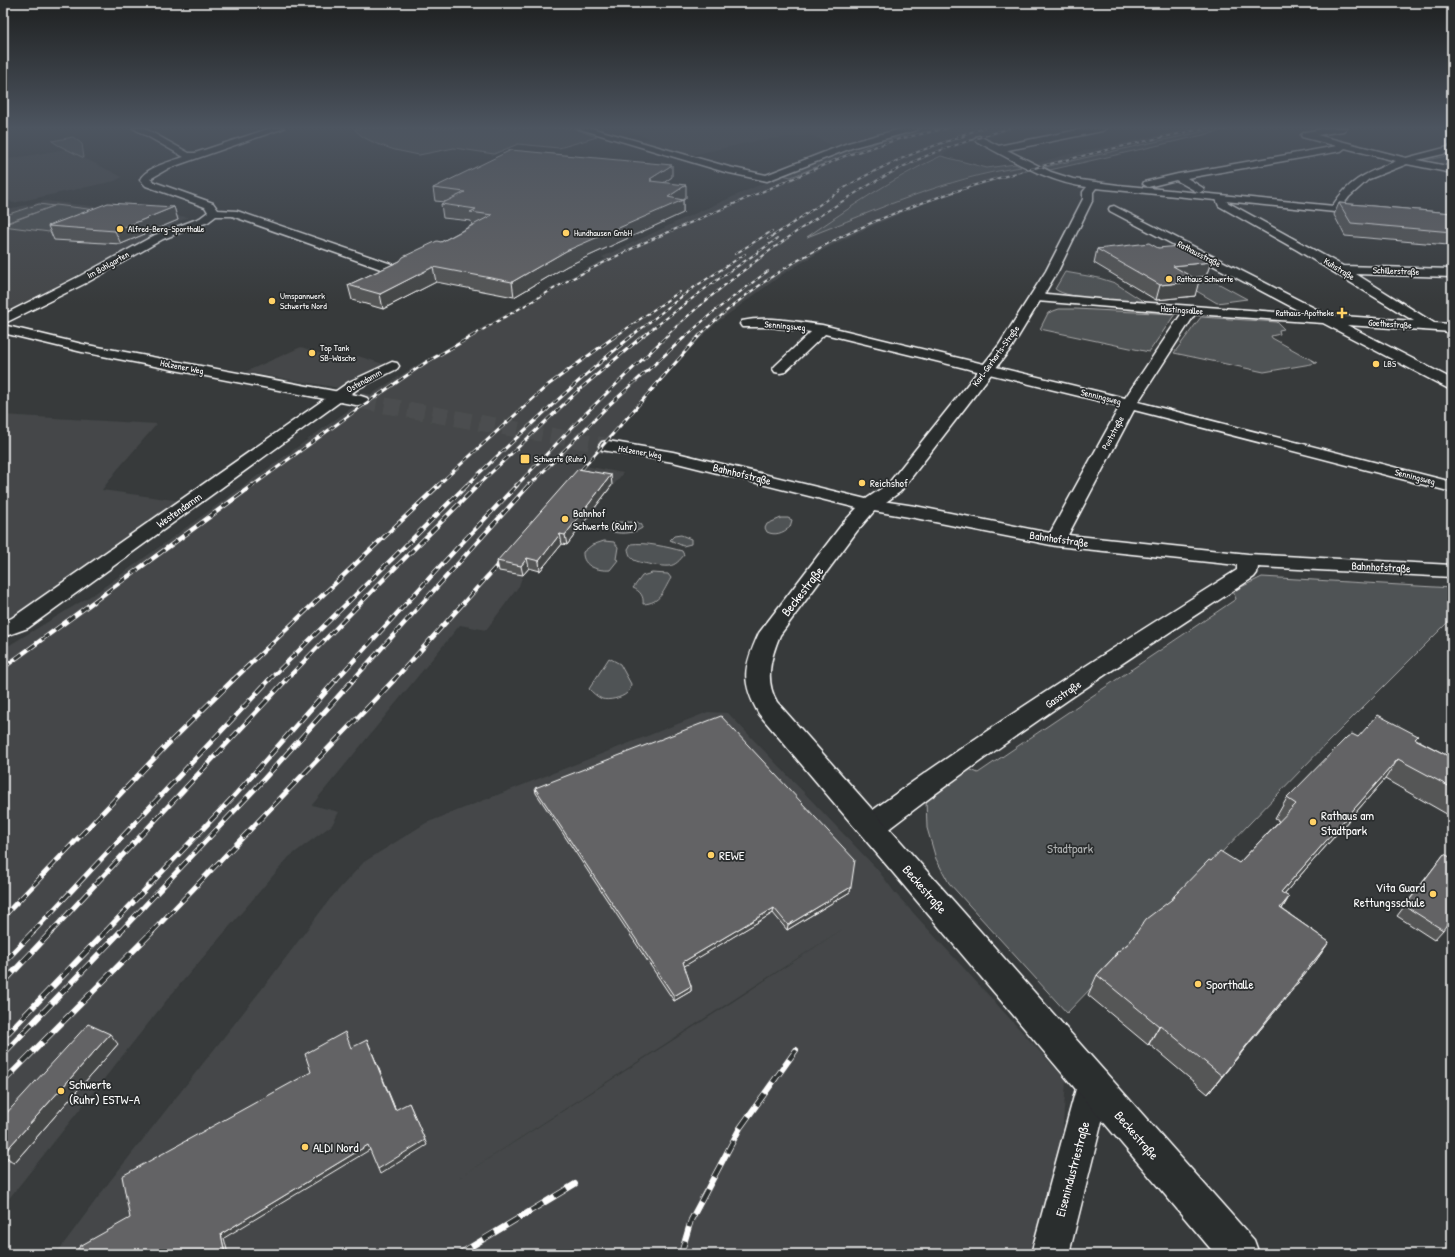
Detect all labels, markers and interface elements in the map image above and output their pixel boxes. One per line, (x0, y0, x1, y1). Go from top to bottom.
place label: Alfred-Berg-Sporthalle (128, 223, 205, 235)
marker: Alfred-Berg-Sporthalle (115, 224, 125, 234)
place label: Hundhausen GmbH (574, 227, 632, 239)
marker: Hundhausen GmbH (561, 228, 571, 238)
street label: Rathausstraße (1175, 238, 1223, 270)
street label: Im Bohlgarten (85, 248, 131, 282)
street label: Kuhstraße (1321, 255, 1357, 283)
street label: Schillerstraße (1373, 264, 1420, 278)
place label: Rathaus Schwerte (1177, 273, 1234, 285)
marker: Rathaus Schwerte (1164, 274, 1174, 284)
place label: Umspannwerk Schwerte Nord (280, 290, 327, 312)
marker: Umspannwerk Schwerte Nord (267, 296, 277, 306)
street label: Hastingsallee (1160, 303, 1204, 317)
place label: Rathaus-Apotheke (1276, 307, 1334, 319)
marker: Rathaus-Apotheke (1337, 308, 1347, 318)
street label: Goethestraße (1368, 316, 1413, 332)
street label: Senningsweg (764, 318, 806, 334)
street label: Karl-Gerharts-Straße (970, 323, 1022, 389)
place label: Top Tank SB-Wäsche (320, 342, 356, 364)
marker: Top Tank SB-Wäsche (307, 348, 317, 358)
street label: Holzener Weg (159, 357, 205, 377)
place label: LBS (1384, 358, 1396, 370)
marker: LBS (1371, 359, 1381, 369)
street label: Ostendamm (344, 366, 384, 396)
street label: Senningsweg (1080, 386, 1122, 408)
street label: Poststraße (1099, 414, 1127, 452)
street label: Holzener Weg (617, 442, 663, 462)
marker: Schwerte (Ruhr) (519, 453, 531, 465)
place label: Schwerte (Ruhr) (534, 453, 587, 465)
street label: Bahnhofstraße (712, 460, 773, 488)
street label: Senningsweg (1394, 466, 1436, 488)
place label: Reichshof (870, 476, 908, 490)
marker: Reichshof (857, 478, 867, 488)
street label: Westendamm (154, 489, 205, 531)
place label: Bahnhof Schwerte (Ruhr) (573, 506, 637, 533)
marker: Bahnhof Schwerte (Ruhr) (560, 514, 570, 524)
street label: Bahnhofstraße (1029, 528, 1090, 550)
street label: Bahnhofstraße (1351, 558, 1412, 576)
street label: Beckestraße (777, 562, 827, 620)
street label: Gasstraße (1042, 677, 1084, 711)
place label: Rathaus am Stadtpark (1321, 806, 1374, 839)
marker: Rathaus am Stadtpark (1308, 817, 1318, 827)
park label: Stadtpark (1047, 839, 1094, 857)
place label: REWE (719, 846, 745, 864)
marker: REWE (706, 850, 716, 860)
street label: Beckestraße (899, 861, 951, 917)
place label: Vita Guard Rettungsschule (1354, 878, 1425, 911)
marker: Vita Guard Rettungsschule (1428, 889, 1438, 899)
place label: Sporthalle (1206, 975, 1254, 993)
marker: Sporthalle (1193, 979, 1203, 989)
place label: Schwerte (Ruhr) ESTW-A (69, 1075, 141, 1108)
marker: Schwerte (Ruhr) ESTW-A (56, 1086, 66, 1096)
street label: Beckestraße (1111, 1107, 1163, 1163)
street label: Eisenindustriestraße (1051, 1119, 1093, 1219)
place label: ALDI Nord (313, 1138, 359, 1156)
marker: ALDI Nord (300, 1142, 310, 1152)

